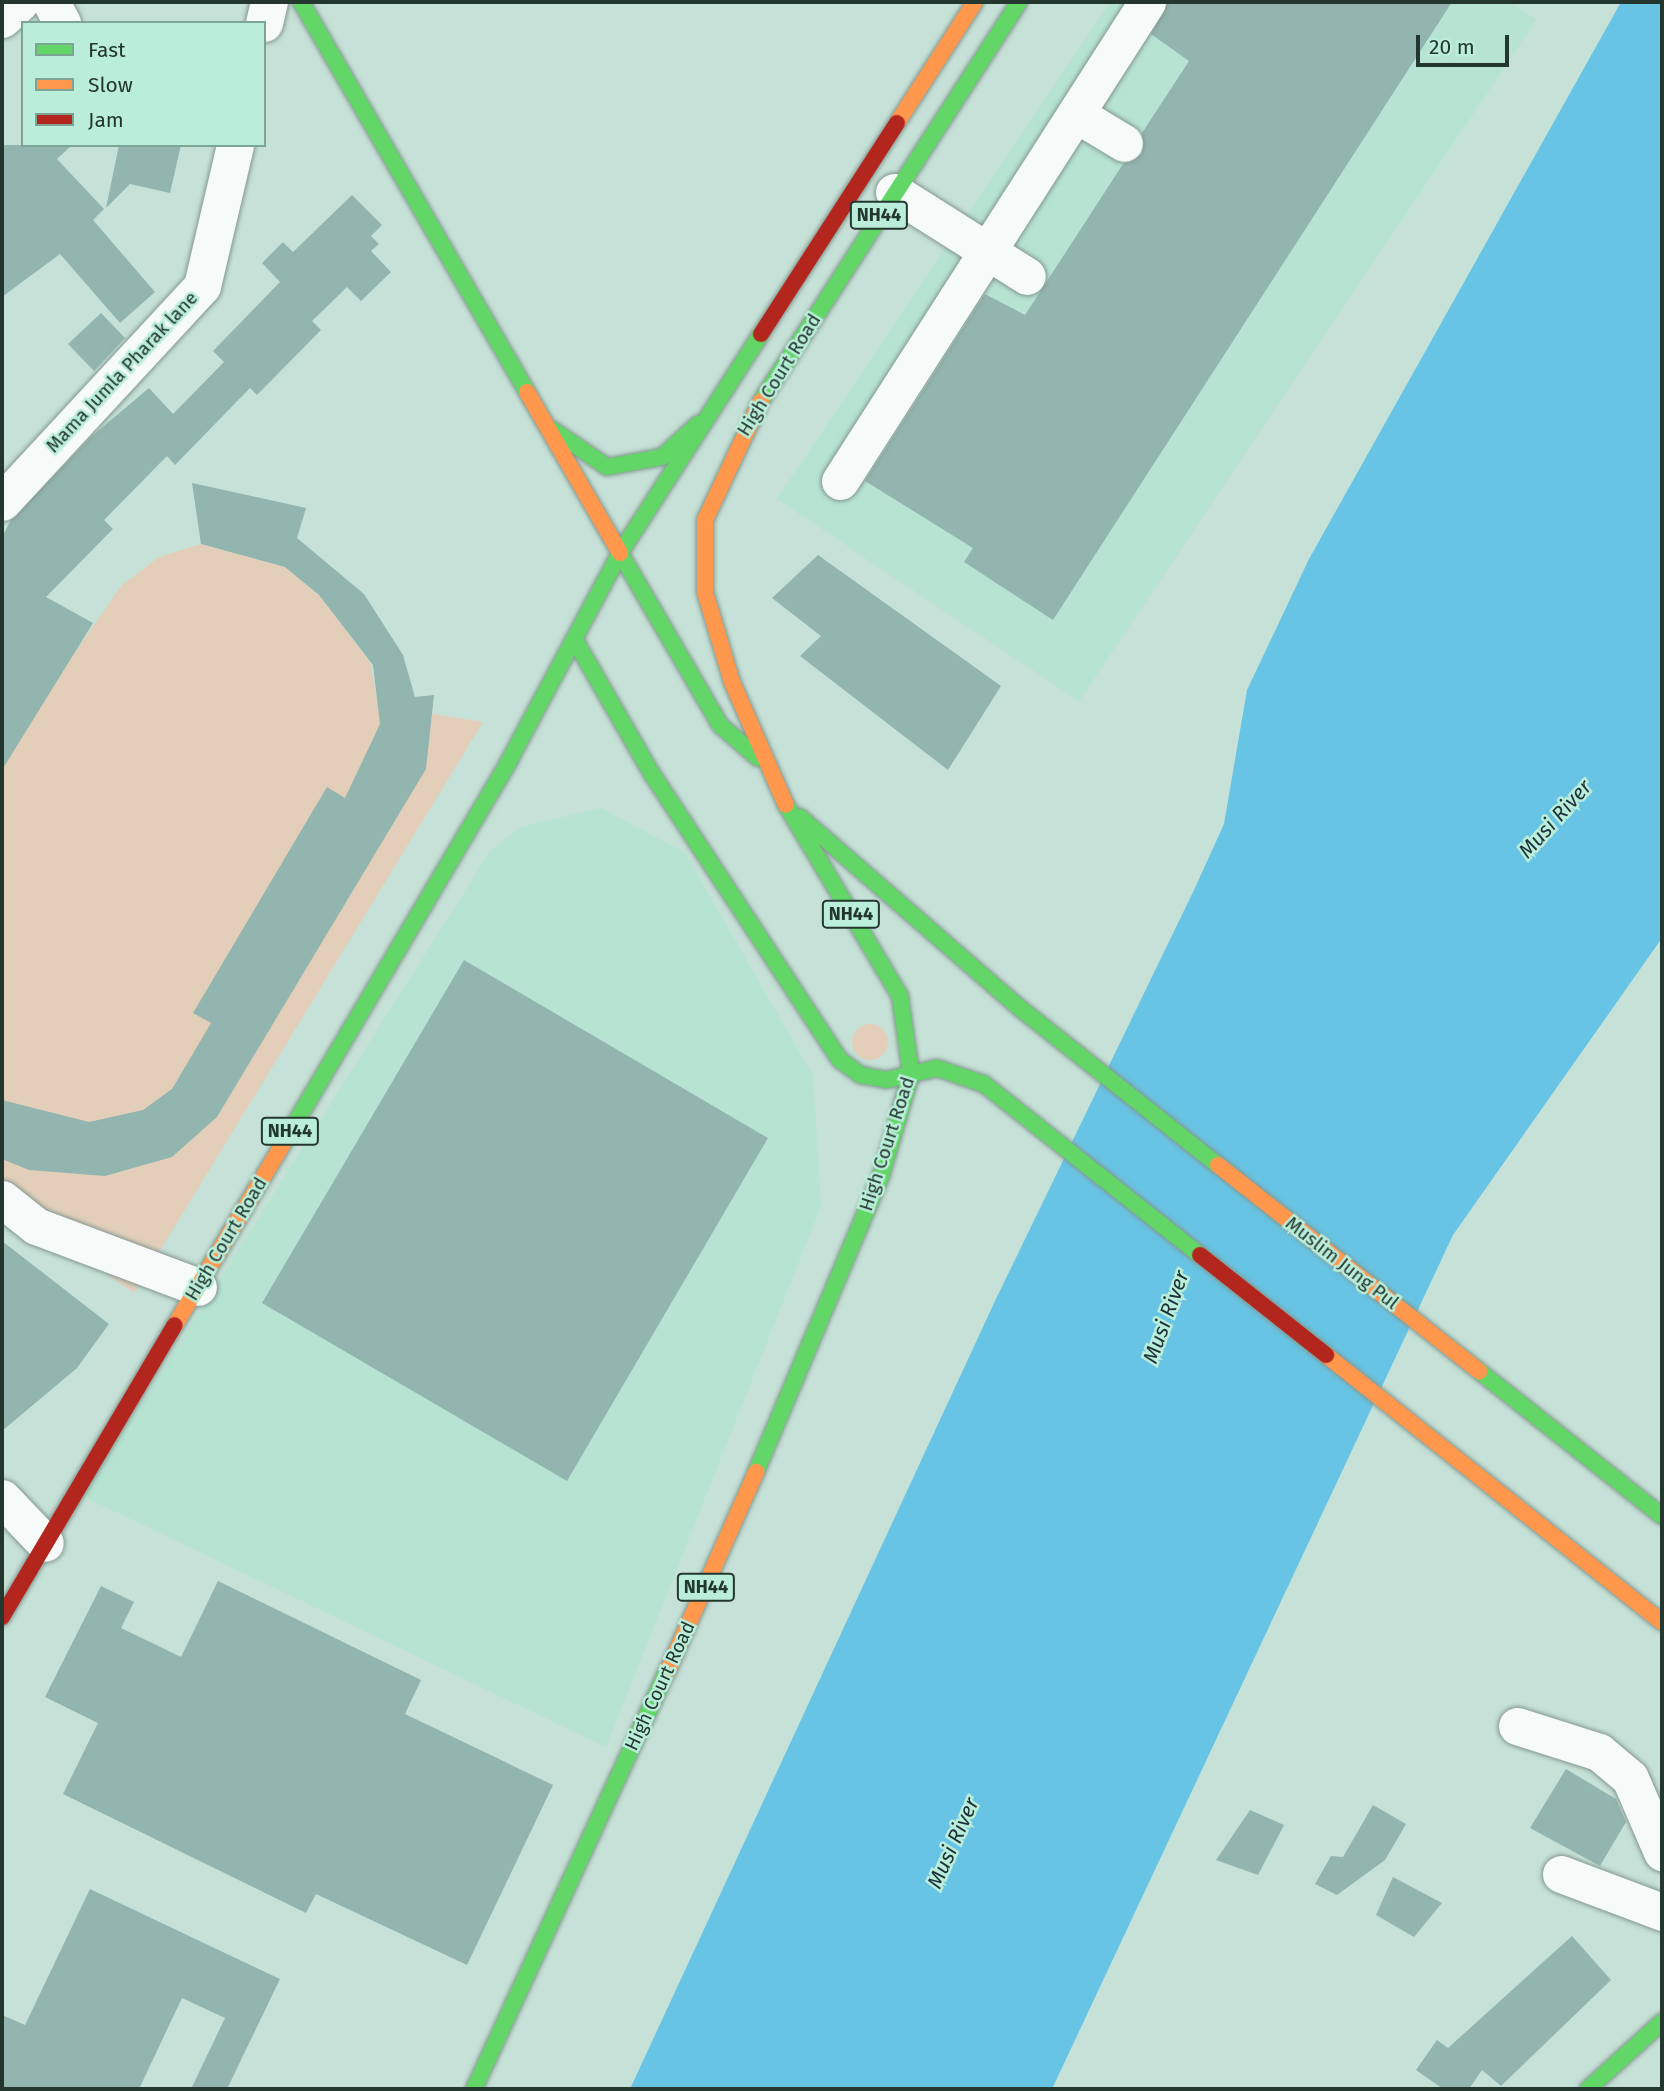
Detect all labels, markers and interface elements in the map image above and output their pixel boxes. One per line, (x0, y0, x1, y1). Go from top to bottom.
legend (21, 21, 266, 147)
scale bar (1419, 21, 1512, 65)
text: 20 m (1429, 34, 1475, 60)
text: Fast (88, 37, 126, 63)
text: Slow (88, 72, 133, 98)
text: Jam (88, 107, 124, 133)
road number: NH44 (849, 200, 909, 230)
street label: Mama Jumla Pharak lane (41, 287, 203, 457)
street label: High Court Road (732, 310, 826, 440)
water label: Musi River (1513, 775, 1597, 863)
road number: NH44 (821, 900, 881, 929)
street label: High Court Road (855, 1074, 919, 1214)
road number: NH44 (260, 1116, 320, 1146)
street label: High Court Road (180, 1173, 272, 1305)
street label: Muslim Jung Pul (1281, 1212, 1403, 1314)
water label: Musi River (1138, 1267, 1194, 1367)
road number: NH44 (676, 1572, 736, 1602)
street label: High Court Road (620, 1618, 700, 1754)
water label: Musi River (922, 1794, 984, 1892)

